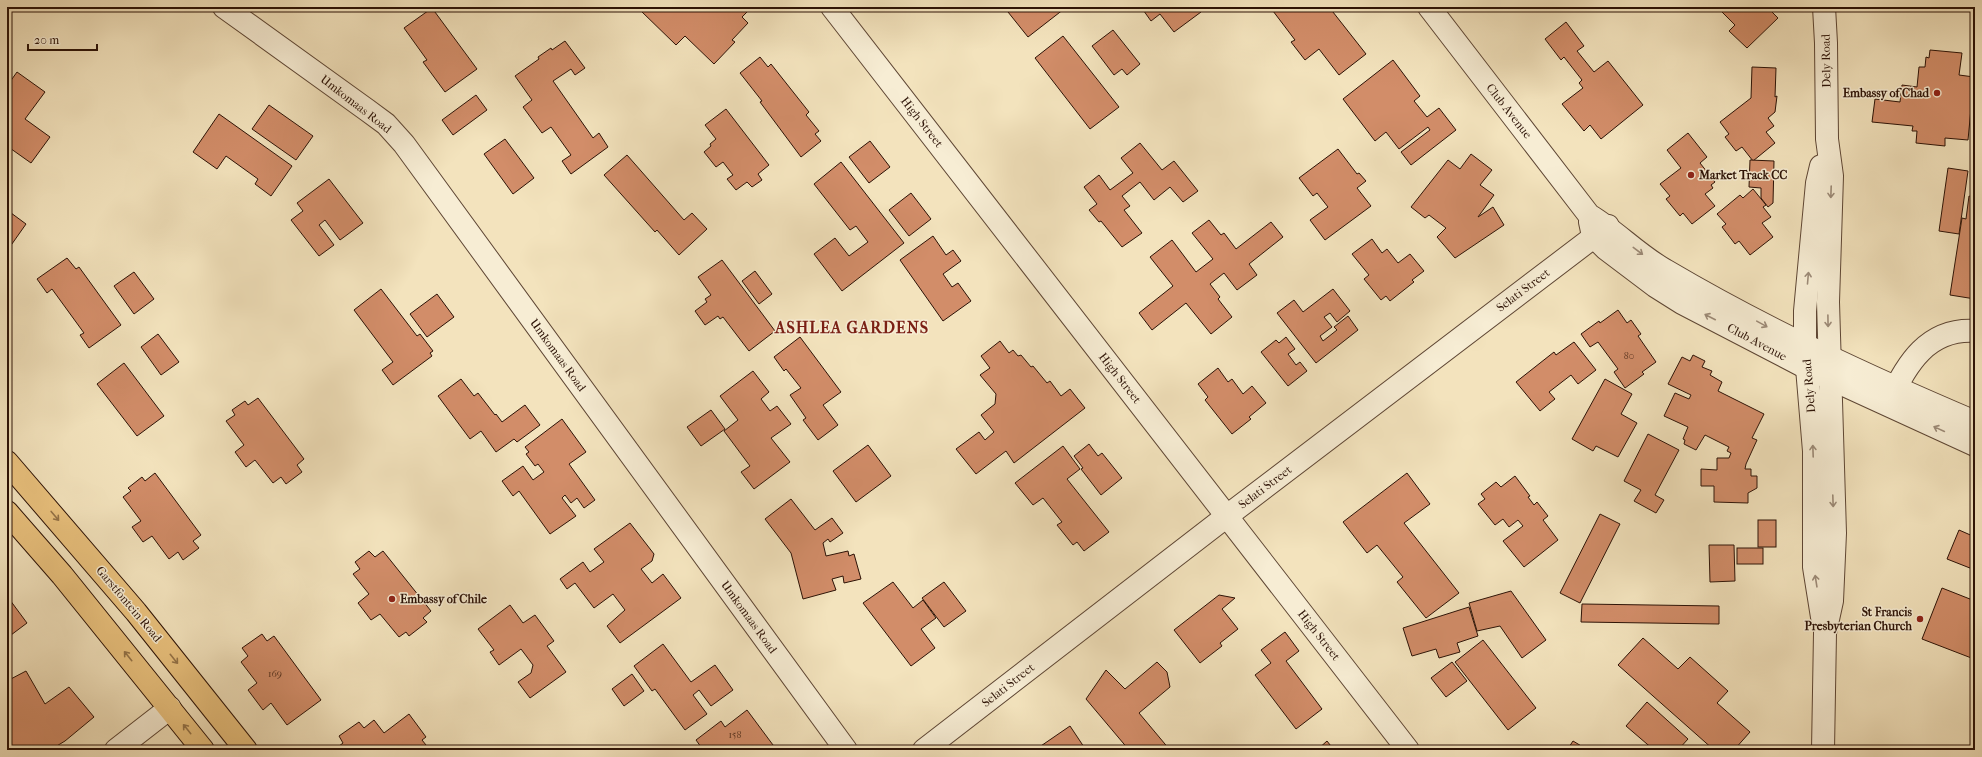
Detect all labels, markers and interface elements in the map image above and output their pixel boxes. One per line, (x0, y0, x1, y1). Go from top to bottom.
scale bar (28, 26, 97, 52)
text: 20 m (34, 33, 59, 47)
street label: Dely Road (1819, 34, 1833, 88)
street label: Umkomaas Road (318, 72, 395, 136)
street label: Club Avenue (1483, 81, 1535, 141)
place label: Embassy of Chad (1843, 86, 1929, 101)
marker: Embassy of Chad (1932, 88, 1942, 98)
street label: High Street (898, 94, 947, 151)
place label: Market Track CC (1698, 168, 1787, 182)
marker: Market Track CC (1686, 170, 1696, 180)
one-way arrow (1828, 185, 1835, 198)
one-way arrow (1632, 247, 1643, 255)
street label: Selati Street (1494, 265, 1553, 315)
one-way arrow (1805, 272, 1812, 285)
one-way arrow (1704, 313, 1716, 320)
one-way arrow (1824, 314, 1832, 327)
street label: Umkomaas Road (527, 316, 589, 394)
district label: ASHLEA GARDENS (774, 318, 929, 337)
street label: Club Avenue (1725, 320, 1789, 364)
one-way arrow (1756, 320, 1768, 328)
street label: High Street (1096, 350, 1145, 407)
house number: 80 (1624, 350, 1634, 362)
street label: Dely Road (1800, 358, 1818, 413)
one-way arrow (1934, 425, 1946, 432)
one-way arrow (1810, 445, 1817, 458)
street label: Selati Street (1236, 462, 1295, 512)
one-way arrow (1829, 494, 1837, 507)
one-way arrow (51, 511, 60, 522)
street label: Garstfontein Road (93, 563, 165, 645)
one-way arrow (1812, 574, 1820, 587)
street label: Umkomaas Road (718, 578, 780, 656)
place label: Embassy of Chile (400, 592, 487, 607)
marker: Embassy of Chile (387, 594, 397, 604)
place label: St Francis Presbyterian Church (1805, 605, 1913, 634)
street label: High Street (1295, 607, 1344, 664)
marker: St Francis Presbyterian Church (1915, 614, 1925, 624)
one-way arrow (123, 651, 132, 662)
one-way arrow (170, 654, 179, 665)
street label: Selati Street (979, 660, 1038, 710)
house number: 169 (268, 668, 282, 680)
one-way arrow (182, 724, 191, 735)
house number: 158 (729, 729, 741, 741)

